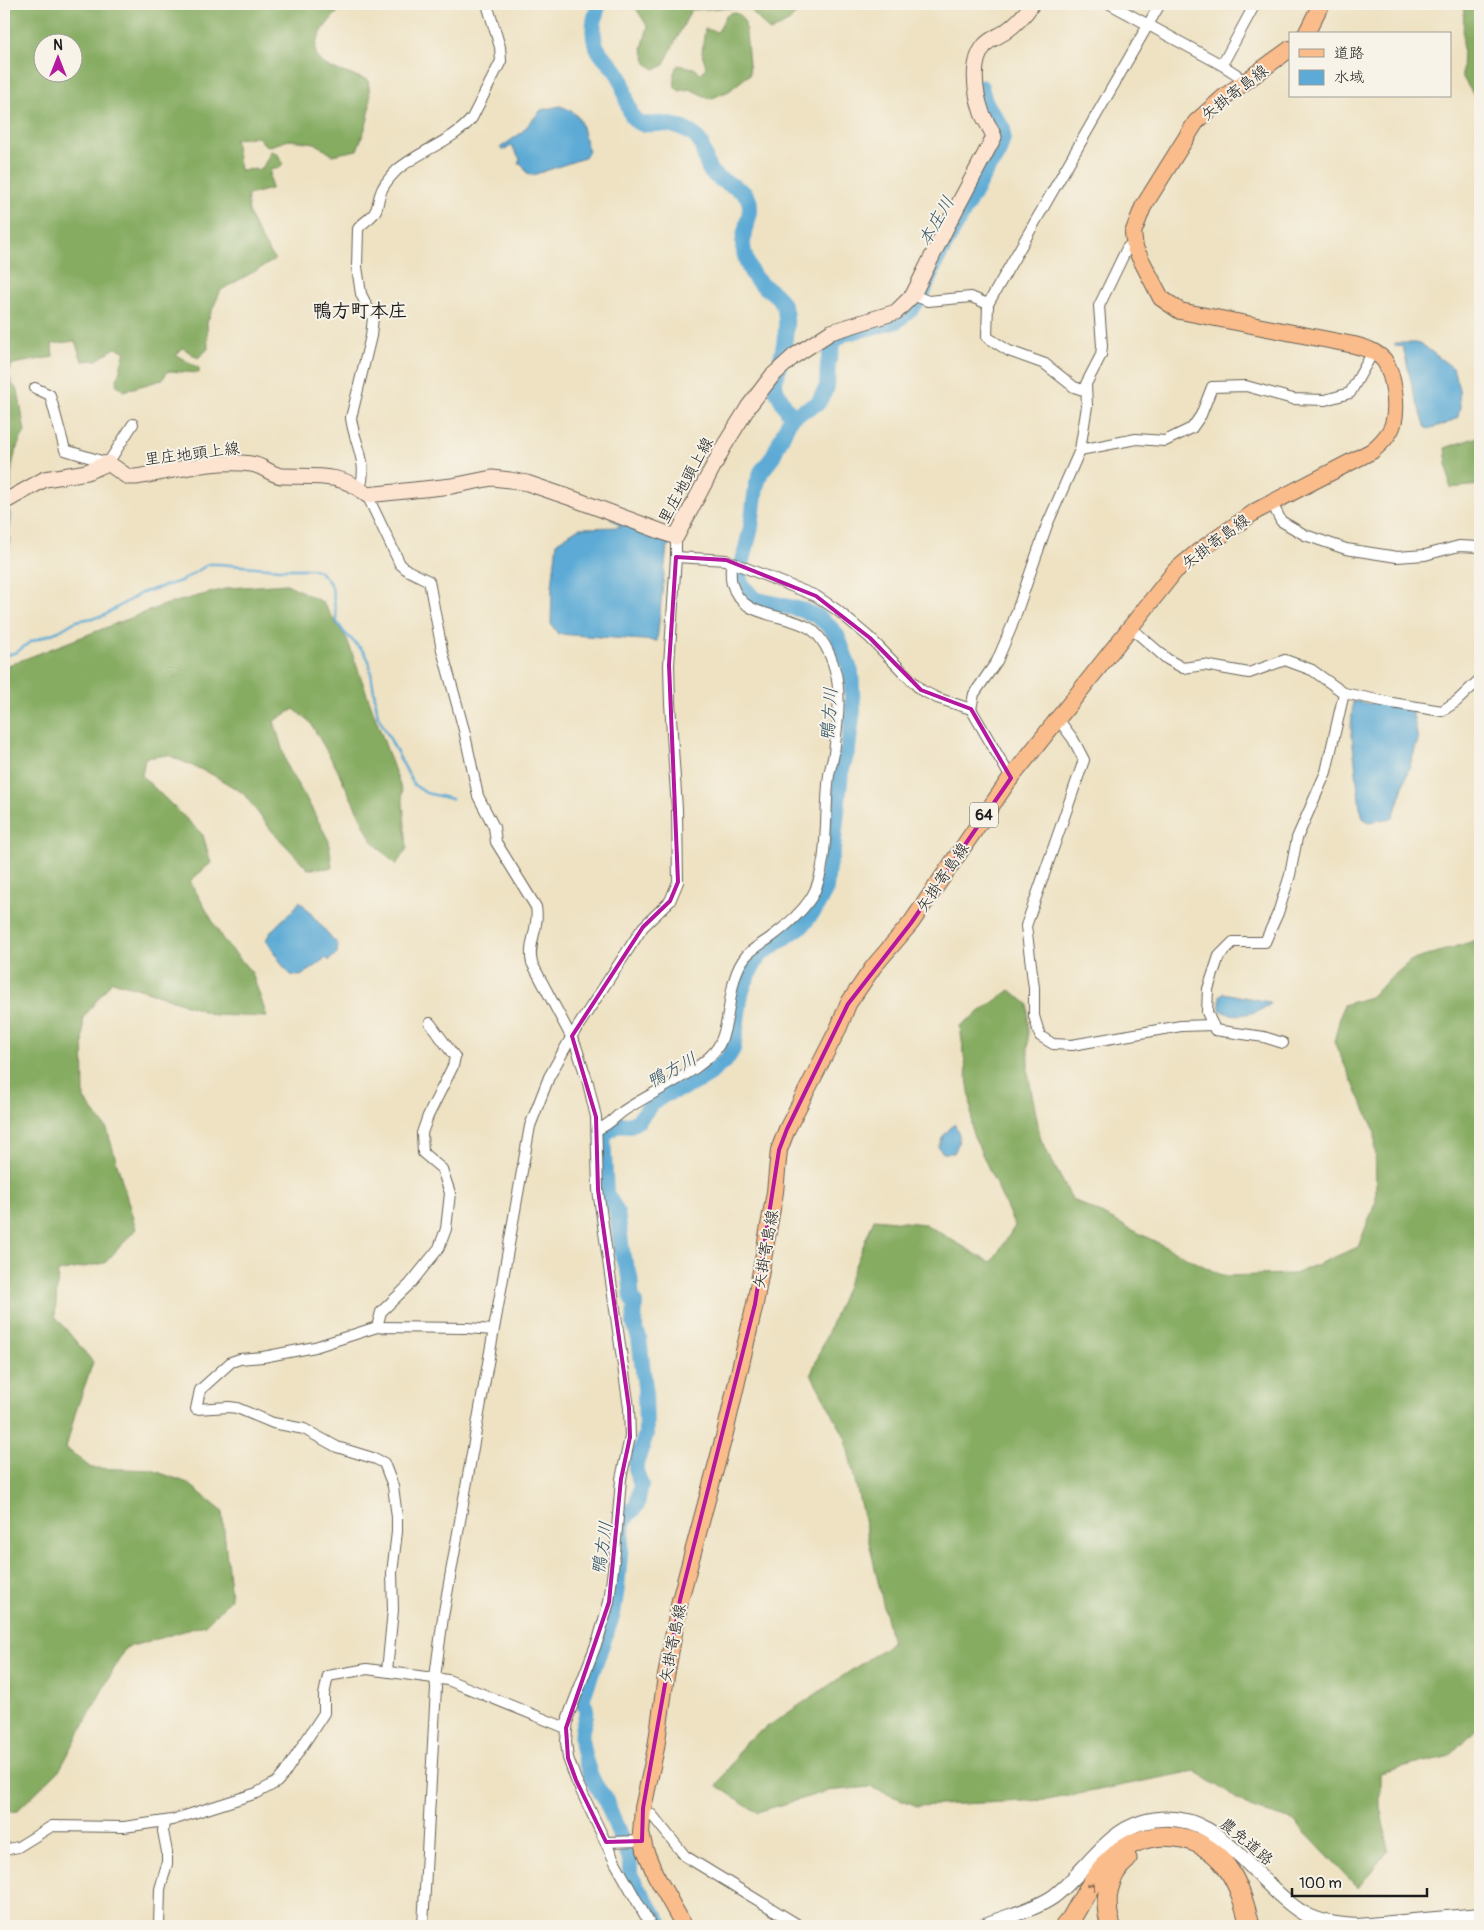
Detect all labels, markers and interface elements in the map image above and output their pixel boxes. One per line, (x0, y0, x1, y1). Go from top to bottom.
north arrow (32, 32, 82, 82)
legend (1289, 32, 1452, 98)
text: N (53, 37, 63, 54)
text: 道路 (1334, 44, 1364, 63)
street label: 矢掛寄島線 (1197, 60, 1272, 125)
text: 水域 (1334, 68, 1364, 87)
water label: 本庄川 (913, 192, 960, 250)
district label: 鴨方町本庄 (312, 299, 408, 323)
street label: 里庄地頭上線 (654, 434, 718, 527)
street label: 里庄地頭上線 (143, 438, 241, 470)
street label: 矢掛寄島線 (1178, 510, 1254, 574)
water label: 鴨方川 (816, 686, 843, 742)
road number: 64 (970, 802, 998, 828)
street label: 矢掛寄島線 (912, 839, 973, 916)
water label: 鴨方川 (643, 1047, 701, 1094)
street label: 矢掛寄島線 (749, 1208, 783, 1290)
water label: 鴨方川 (587, 1520, 618, 1577)
street label: 矢掛寄島線 (656, 1602, 690, 1684)
street label: 農免道路 (1215, 1814, 1277, 1870)
scale bar (1292, 1865, 1426, 1897)
text: 100 m (1299, 1874, 1342, 1893)
one-way arrow (1085, 1882, 1095, 1891)

